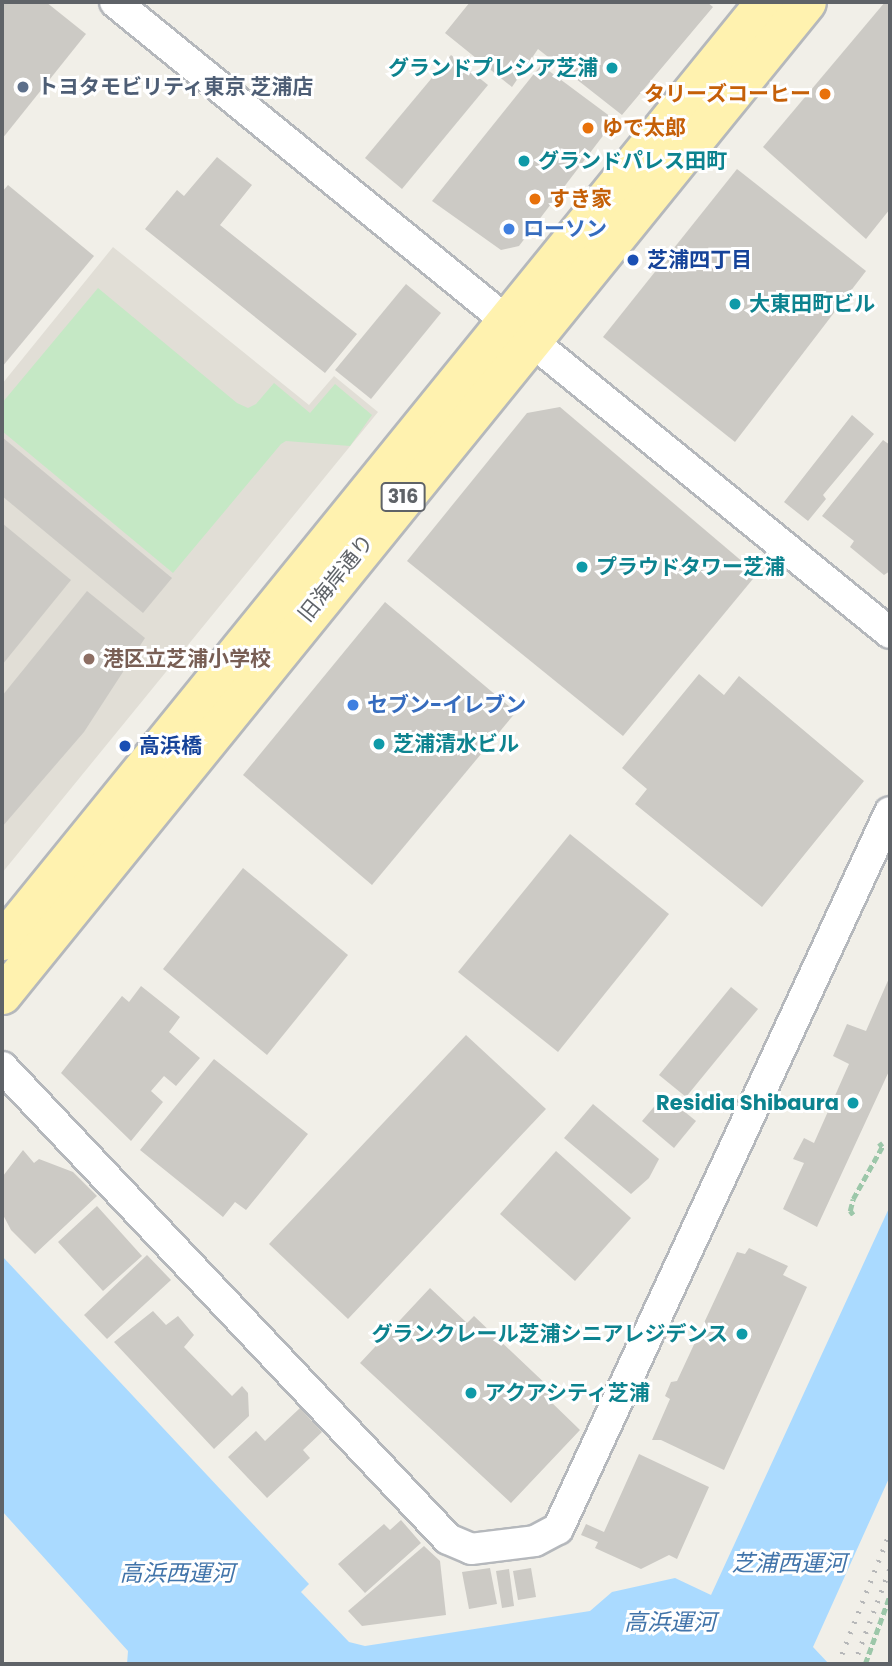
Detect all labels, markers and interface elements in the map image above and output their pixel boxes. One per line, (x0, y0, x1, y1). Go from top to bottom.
place label: グランドプレシア芝浦 (388, 55, 598, 81)
marker: グランドプレシア芝浦 (604, 60, 620, 76)
place label: トヨタモビリティ東京 芝浦店 (37, 74, 314, 100)
marker: トヨタモビリティ東京 芝浦店 (15, 79, 31, 95)
place label: タリーズコーヒー (643, 81, 811, 107)
marker: タリーズコーヒー (817, 86, 833, 102)
place label: ゆで太郎 (602, 115, 686, 141)
marker: ゆで太郎 (580, 120, 596, 136)
place label: グランドパレス田町 (538, 148, 727, 174)
marker: グランドパレス田町 (516, 153, 532, 169)
place label: すき家 (549, 186, 612, 212)
marker: すき家 (527, 191, 543, 207)
place label: ローソン (523, 216, 607, 242)
marker: ローソン (501, 221, 517, 237)
place label: 芝浦四丁目 (647, 247, 752, 273)
marker: 芝浦四丁目 (625, 252, 641, 268)
place label: 大東田町ビル (749, 291, 875, 317)
marker: 大東田町ビル (727, 296, 743, 312)
road number: 316 (380, 482, 426, 512)
street label: 旧海岸通り (293, 529, 379, 627)
place label: プラウドタワー芝浦 (596, 554, 785, 580)
marker: プラウドタワー芝浦 (574, 559, 590, 575)
place label: 港区立芝浦小学校 (103, 646, 271, 672)
marker: 港区立芝浦小学校 (81, 651, 97, 667)
place label: セブン-イレブン (367, 692, 526, 718)
marker: セブン-イレブン (345, 697, 361, 713)
place label: 芝浦清水ビル (393, 731, 519, 757)
place label: 高浜橋 (139, 733, 202, 759)
marker: 芝浦清水ビル (371, 736, 387, 752)
marker: 高浜橋 (117, 738, 133, 754)
place label: Residia Shibaura (656, 1090, 839, 1116)
marker: Residia Shibaura (845, 1095, 861, 1111)
place label: グランクレール芝浦シニアレジデンス (371, 1321, 728, 1347)
marker: グランクレール芝浦シニアレジデンス (734, 1326, 750, 1342)
place label: アクアシティ芝浦 (485, 1380, 653, 1406)
marker: アクアシティ芝浦 (463, 1385, 479, 1401)
water label: 芝浦西運河 (732, 1549, 846, 1577)
water label: 高浜西運河 (120, 1559, 234, 1587)
water label: 高浜運河 (624, 1608, 716, 1636)

